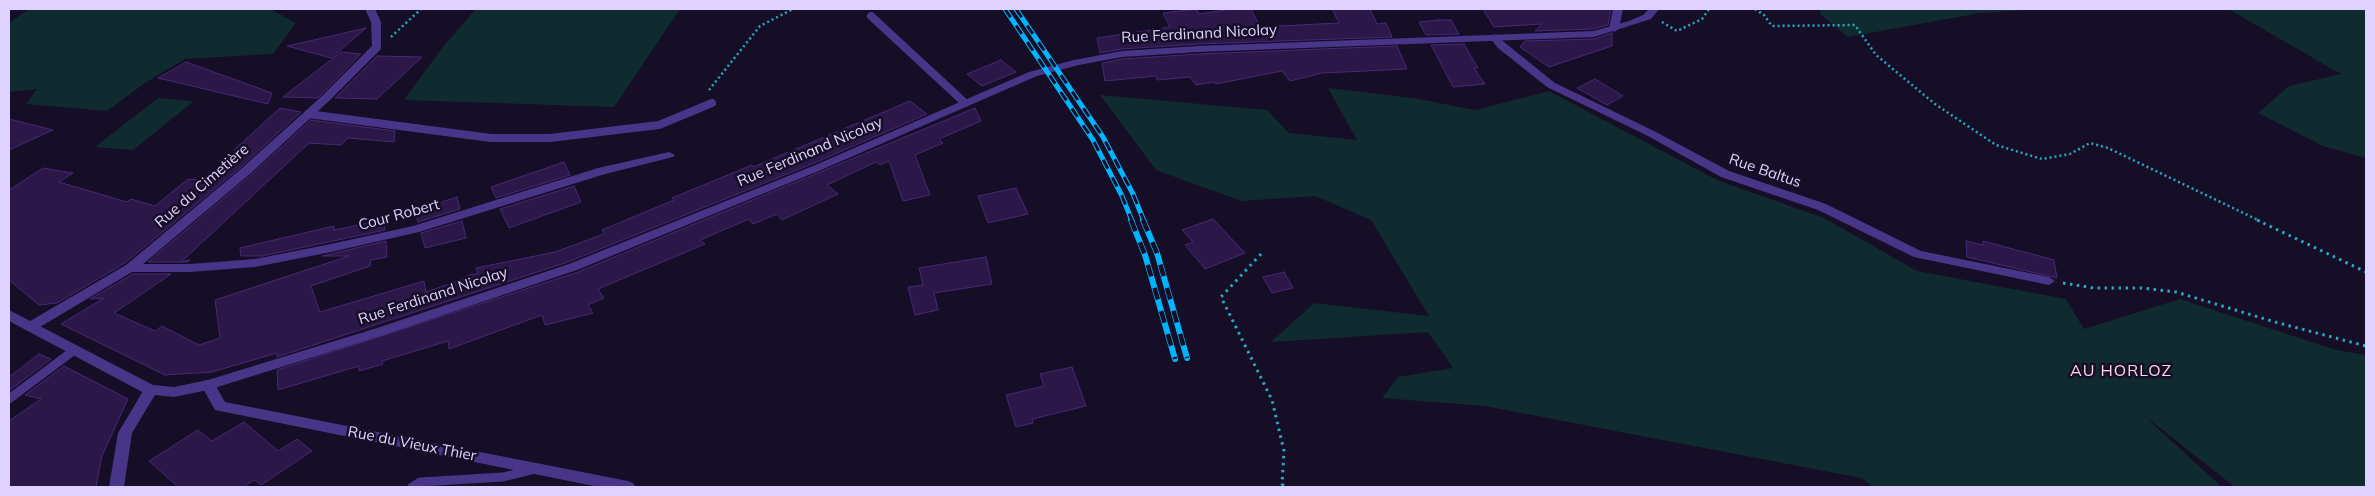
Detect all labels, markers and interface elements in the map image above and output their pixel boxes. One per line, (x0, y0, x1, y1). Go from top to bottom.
street label: Rue Ferdinand Nicolay (1121, 21, 1277, 47)
street label: Rue Ferdinand Nicolay (735, 113, 885, 191)
street label: Rue du Cimetière (151, 140, 253, 232)
street label: Rue Baltus (1727, 150, 1803, 192)
street label: Cour Robert (356, 196, 442, 234)
street label: Rue Ferdinand Nicolay (356, 263, 510, 329)
district label: AU HORLOZ (2069, 361, 2173, 381)
street label: Rue du Vieux Thier (346, 423, 478, 465)

